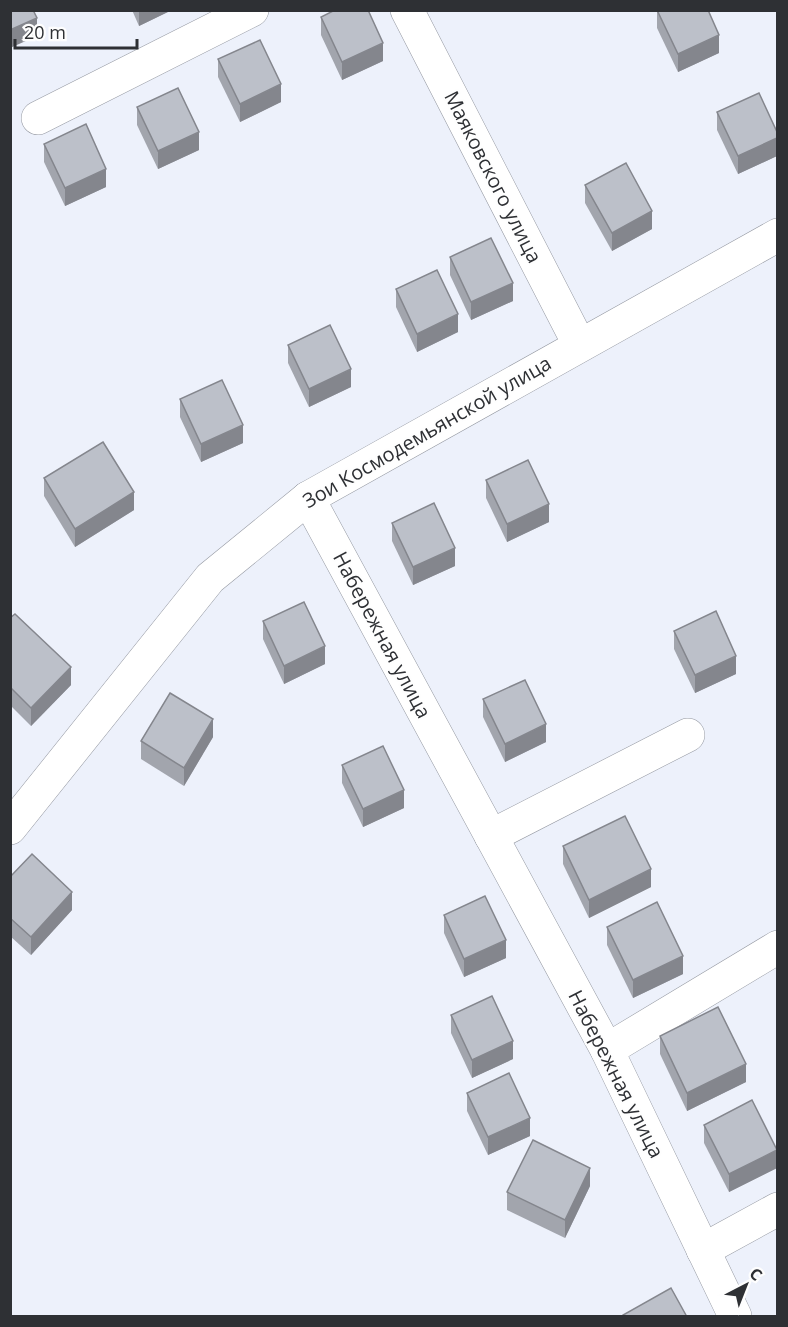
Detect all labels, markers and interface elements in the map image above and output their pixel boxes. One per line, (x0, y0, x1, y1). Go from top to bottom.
scale bar (15, 12, 136, 50)
text: 20 m (24, 20, 66, 44)
street label: Маяковского улица (438, 86, 549, 267)
street label: Зои Космодемьянской улица (298, 349, 556, 514)
street label: Набережная улица (327, 547, 438, 723)
street label: Набережная улица (562, 985, 670, 1162)
north arrow (716, 1255, 776, 1315)
text: С (745, 1262, 767, 1285)

